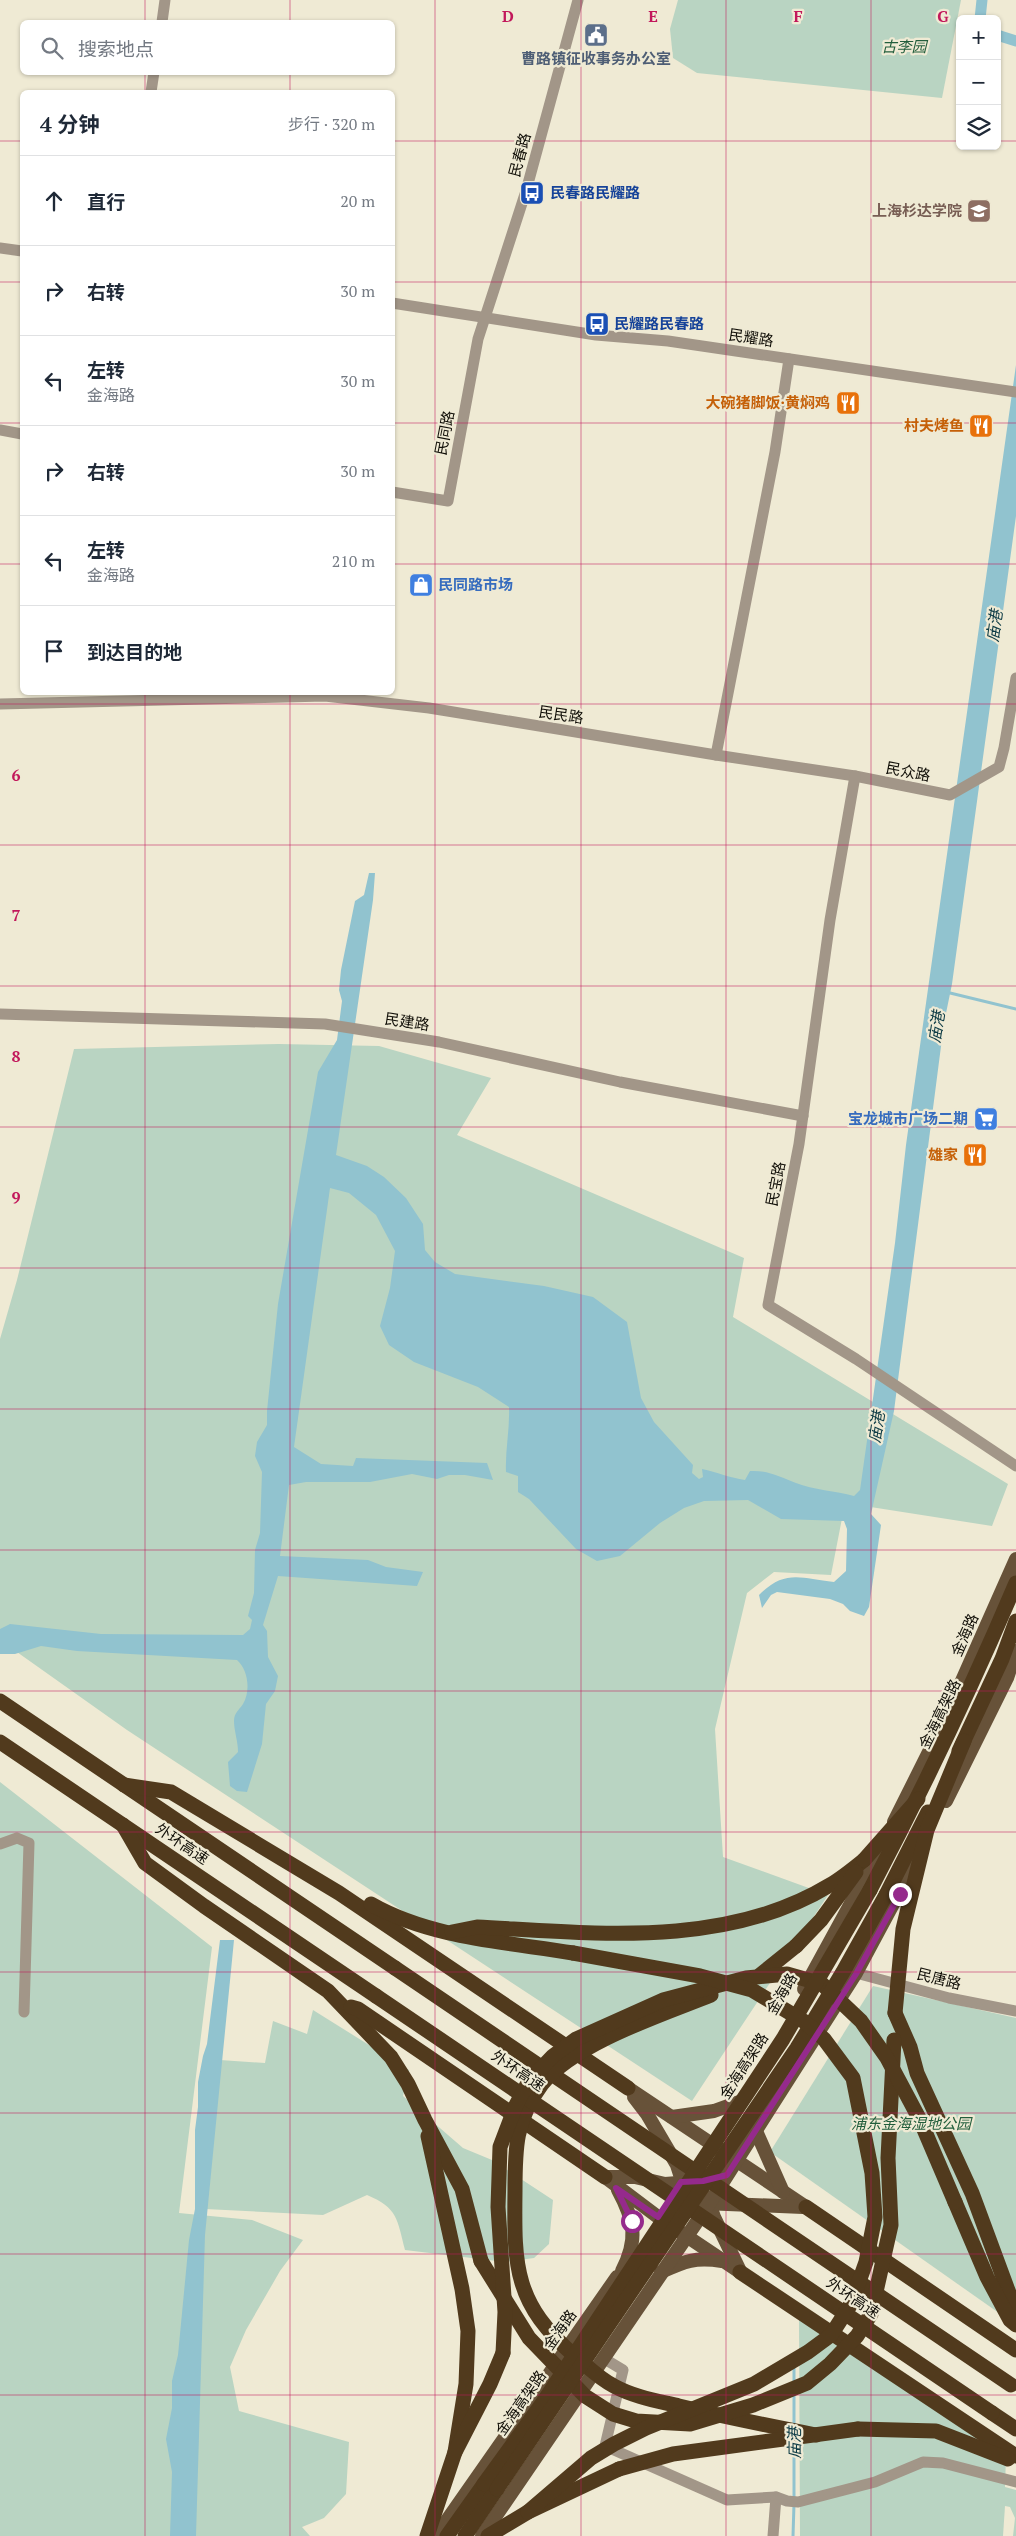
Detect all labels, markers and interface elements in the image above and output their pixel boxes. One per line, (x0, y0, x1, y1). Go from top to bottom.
text: D (502, 5, 514, 27)
text: E (648, 5, 658, 27)
text: F (793, 5, 803, 27)
text: G (937, 5, 949, 27)
map controls (956, 15, 1001, 150)
button: + (956, 15, 1001, 60)
search box (20, 20, 395, 75)
public building icon: 曹路镇征收事务办公室 (583, 22, 609, 48)
icon: search (38, 34, 66, 62)
text: 搜索地点 (78, 36, 154, 61)
park label: 古李园 (881, 36, 928, 56)
place label: 曹路镇征收事务办公室 (521, 48, 671, 68)
button: − (956, 60, 1001, 105)
button: layers (956, 105, 1001, 150)
text: 4 分钟 (40, 110, 100, 138)
text: 步行 · 320 m (288, 113, 375, 135)
street label: 民春路 (504, 130, 535, 179)
bus stop icon: 民春路民耀路 (519, 180, 545, 206)
place label: 民春路民耀路 (550, 182, 640, 202)
icon: ahead (40, 187, 68, 215)
text: 直行 (87, 189, 125, 214)
text: 20 m (340, 190, 375, 212)
school or university icon: 上海杉达学院 (966, 198, 992, 224)
place label: 上海杉达学院 (872, 200, 962, 220)
icon: right (40, 277, 68, 305)
text: 右转 (87, 279, 125, 304)
text: 30 m (340, 280, 375, 302)
bus stop icon: 民耀路民春路 (584, 311, 610, 337)
place label: 民耀路民春路 (614, 313, 704, 333)
street label: 民耀路 (727, 324, 775, 350)
text: 左转 (87, 357, 125, 382)
icon: left (40, 367, 68, 395)
text: 30 m (340, 370, 375, 392)
text: 金海路 (87, 384, 135, 406)
restaurant icon: 大碗猪脚饭·黄焖鸡 (835, 390, 861, 416)
place label: 大碗猪脚饭·黄焖鸡 (706, 392, 830, 412)
street label: 民同路 (430, 409, 458, 457)
restaurant icon: 村夫烤鱼 (968, 413, 994, 439)
place label: 村夫烤鱼 (904, 415, 964, 435)
icon: right (40, 457, 68, 485)
text: 右转 (87, 459, 125, 484)
text: 30 m (340, 460, 375, 482)
text: 左转 (87, 537, 125, 562)
icon: left (40, 547, 68, 575)
text: 210 m (332, 550, 375, 572)
text: 金海路 (87, 564, 135, 586)
shop icon: 民同路市场 (408, 572, 434, 598)
place label: 民同路市场 (438, 574, 513, 594)
water label: 庙港 (981, 607, 1007, 643)
icon: arrive (40, 637, 68, 665)
text: 到达目的地 (87, 639, 182, 664)
street label: 民民路 (537, 701, 585, 727)
street label: 民众路 (884, 757, 932, 785)
text: 6 (11, 764, 21, 786)
text: 7 (11, 904, 21, 926)
street label: 民建路 (383, 1008, 431, 1034)
water label: 庙港 (923, 1008, 950, 1045)
text: 8 (11, 1045, 21, 1067)
supermarket icon: 宝龙城市广场二期 (973, 1106, 999, 1132)
place label: 宝龙城市广场二期 (848, 1108, 968, 1128)
restaurant icon: 雄家 (962, 1142, 988, 1168)
place label: 雄家 (928, 1144, 958, 1164)
street label: 民宝路 (761, 1160, 789, 1208)
text: 9 (11, 1186, 21, 1208)
water label: 庙港 (863, 1408, 890, 1445)
street label: 金海路 (946, 1610, 982, 1659)
street label: 金海高架路 (914, 1675, 965, 1752)
street label: 外环高速 (152, 1818, 213, 1868)
route end (889, 1883, 912, 1906)
street label: 民唐路 (915, 1963, 964, 1993)
street label: 金海路 (761, 1969, 801, 2018)
street label: 金海高架路 (714, 2029, 772, 2102)
street label: 外环高速 (488, 2045, 549, 2095)
park label: 浦东金海湿地公园 (851, 2113, 973, 2133)
route start (621, 2210, 644, 2233)
street label: 外环高速 (823, 2272, 884, 2322)
street label: 金海路 (538, 2305, 580, 2354)
street label: 金海高架路 (490, 2366, 550, 2439)
water label: 庙港 (783, 2425, 805, 2459)

